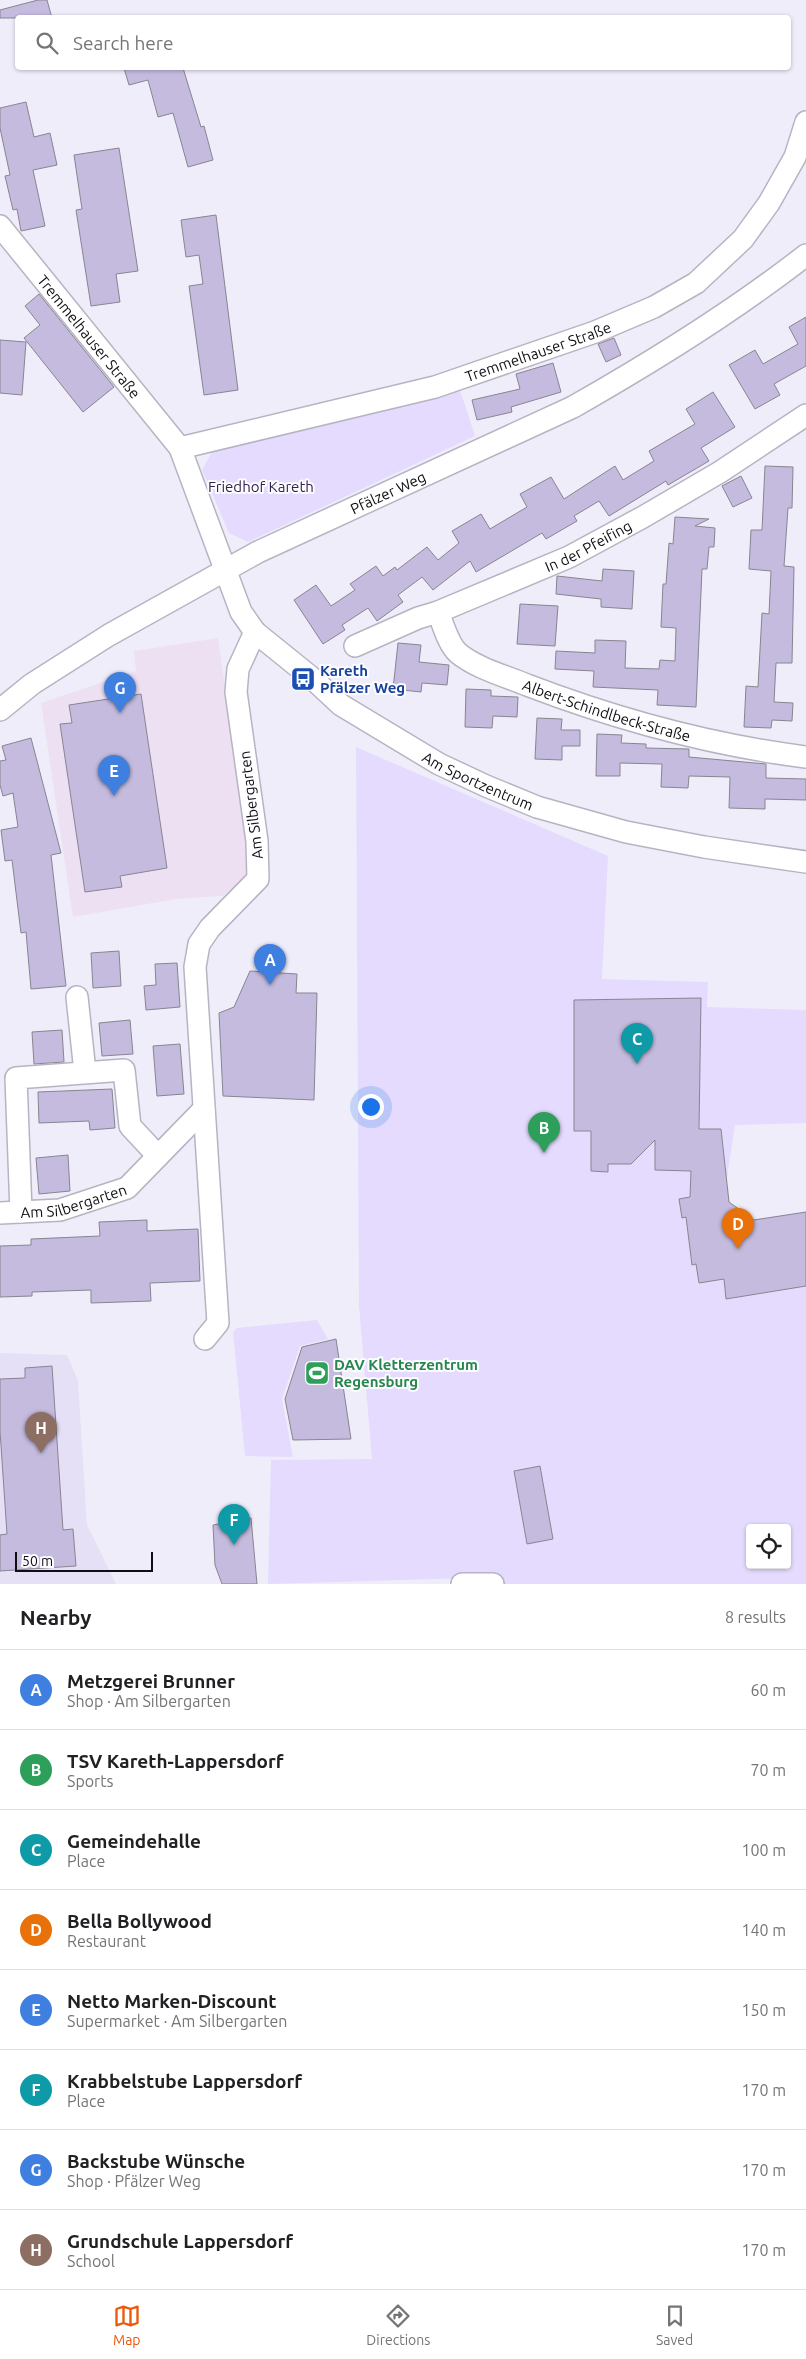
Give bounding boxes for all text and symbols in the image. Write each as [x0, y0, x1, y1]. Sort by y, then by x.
search box [15, 15, 791, 70]
icon: search [33, 29, 61, 57]
text: Search here [73, 32, 173, 54]
street label: Tremmelhauser Straße [35, 271, 144, 401]
street label: Tremmelhauser Straße [463, 318, 613, 385]
street label: Pfälzer Weg [347, 468, 428, 517]
park label: Friedhof Kareth [208, 478, 314, 495]
street label: In der Pfeifing [542, 516, 634, 575]
place label: Kareth Pfälzer Weg [320, 662, 405, 696]
bus stop icon: Kareth Pfälzer Weg [290, 666, 316, 692]
pin: G [104, 672, 136, 713]
street label: Albert-Schindlbeck-Straße [520, 676, 692, 744]
street label: Am Sportzentrum [420, 748, 536, 813]
street label: Am Silbergarten [236, 750, 266, 860]
pin: E [98, 755, 130, 796]
pin: A [254, 944, 286, 985]
pin: C [621, 1023, 653, 1064]
your location [358, 1094, 384, 1120]
pin: B [528, 1112, 560, 1153]
street label: Am Silbergarten [20, 1180, 129, 1220]
pin: D [722, 1208, 754, 1249]
place label: DAV Kletterzentrum Regensburg [334, 1356, 478, 1390]
sports icon: DAV Kletterzentrum Regensburg [304, 1360, 330, 1386]
pin: H [25, 1412, 57, 1453]
pin: F [218, 1504, 250, 1545]
map controls [746, 1524, 791, 1569]
button: locate [746, 1524, 791, 1569]
scale bar [15, 1549, 152, 1572]
text: 50 m [22, 1553, 53, 1569]
text: Nearby [20, 1605, 91, 1629]
text: 8 results [725, 1608, 786, 1626]
text: Metzgerei Brunner [67, 1670, 235, 1692]
text: A [30, 1681, 42, 1699]
text: 60 m [750, 1681, 786, 1699]
text: Shop · Am Silbergarten [67, 1692, 231, 1710]
text: TSV Kareth-Lappersdorf [67, 1750, 284, 1772]
text: B [31, 1761, 41, 1779]
text: 70 m [750, 1761, 786, 1779]
text: Sports [67, 1772, 113, 1790]
text: Gemeindehalle [67, 1830, 201, 1852]
text: C [31, 1841, 41, 1859]
text: 100 m [741, 1841, 786, 1859]
text: Place [67, 1852, 105, 1870]
text: Bella Bollywood [67, 1910, 212, 1932]
text: D [30, 1921, 42, 1939]
text: 140 m [741, 1921, 786, 1939]
text: Restaurant [67, 1932, 146, 1950]
text: Netto Marken-Discount [67, 1990, 276, 2012]
text: E [31, 2001, 41, 2019]
text: 150 m [741, 2001, 786, 2019]
text: Supermarket · Am Silbergarten [67, 2012, 287, 2030]
text: Krabbelstube Lappersdorf [67, 2070, 302, 2092]
text: F [32, 2081, 41, 2099]
text: 170 m [741, 2081, 786, 2099]
text: Place [67, 2092, 105, 2110]
text: Backstube Wünsche [67, 2150, 245, 2172]
text: G [30, 2161, 42, 2179]
text: 170 m [741, 2161, 786, 2179]
text: Shop · Pfälzer Weg [67, 2172, 201, 2190]
text: Grundschule Lappersdorf [67, 2230, 293, 2252]
text: H [30, 2241, 42, 2259]
text: 170 m [741, 2241, 786, 2259]
text: School [67, 2252, 115, 2270]
tab: Map [113, 2302, 141, 2348]
tab: Directions [366, 2302, 430, 2348]
tab: Saved [656, 2302, 693, 2348]

